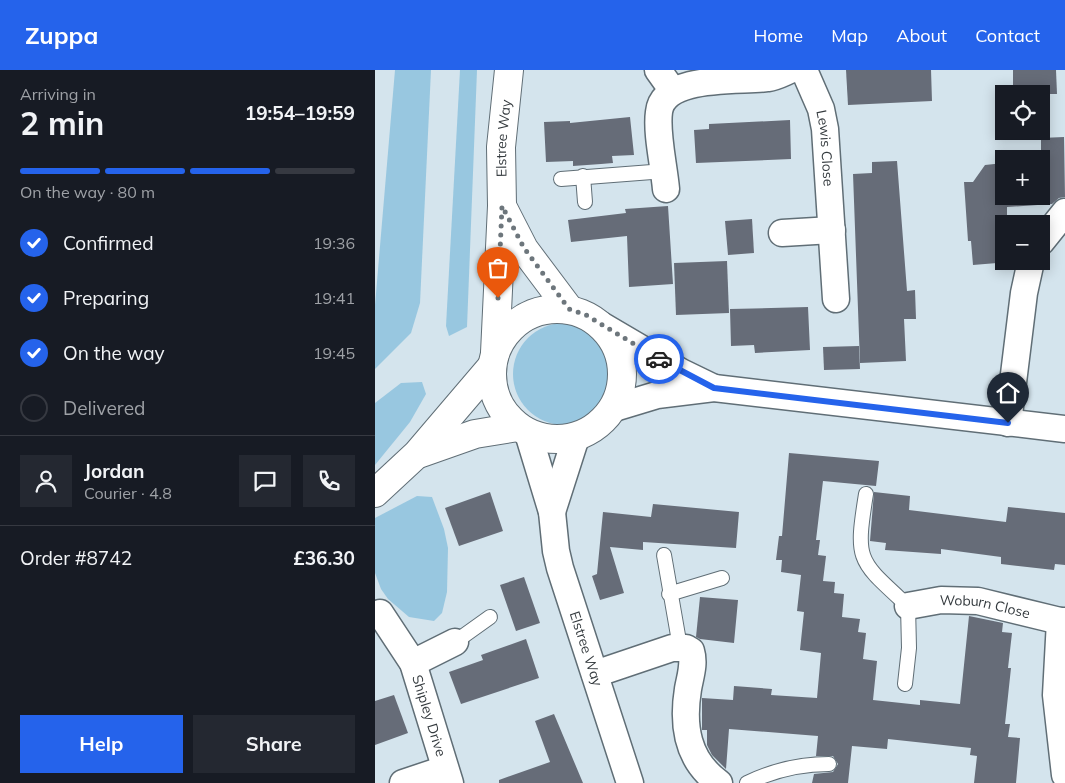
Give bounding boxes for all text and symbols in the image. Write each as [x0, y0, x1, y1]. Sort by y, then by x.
text: Zuppa [25, 20, 98, 50]
text: Home [753, 24, 803, 47]
text: Map [831, 24, 868, 47]
text: About [896, 24, 947, 47]
text: Contact [975, 24, 1040, 47]
text: Arriving in [20, 84, 96, 104]
map controls [995, 85, 1050, 270]
button: locate [995, 85, 1050, 140]
street label: Elstree Way [492, 98, 515, 177]
text: 19:54–19:59 [245, 101, 355, 125]
text: 2 min [20, 103, 104, 143]
street label: Lewis Close [812, 108, 838, 187]
button: + [995, 150, 1050, 205]
text: On the way · 80 m [20, 182, 155, 202]
button: − [995, 215, 1050, 270]
icon: check [20, 229, 48, 257]
text: Confirmed [63, 231, 154, 255]
text: 19:36 [313, 233, 355, 253]
pin [477, 247, 519, 298]
icon: bag [484, 254, 512, 282]
icon: check [20, 284, 48, 312]
text: Preparing [63, 286, 149, 310]
text: 19:41 [313, 288, 355, 308]
courier [634, 334, 684, 384]
icon: check [20, 339, 48, 367]
text: On the way [63, 341, 165, 365]
text: 19:45 [313, 343, 355, 363]
icon: car [645, 345, 673, 373]
pin [987, 372, 1029, 423]
icon: home [994, 379, 1022, 407]
text: Delivered [63, 396, 145, 420]
button: person [20, 455, 72, 507]
button: chat [239, 455, 291, 507]
button: phone [303, 455, 355, 507]
text: Jordan [84, 459, 144, 483]
text: Courier · 4.8 [84, 483, 172, 503]
text: Order #8742 [20, 546, 132, 570]
text: £36.30 [293, 546, 355, 570]
street label: Woburn Close [939, 591, 1032, 622]
street label: Elstree Way [566, 609, 607, 689]
street label: Shipley Drive [408, 673, 450, 759]
button: Help [20, 715, 183, 773]
button: Share [193, 715, 355, 773]

